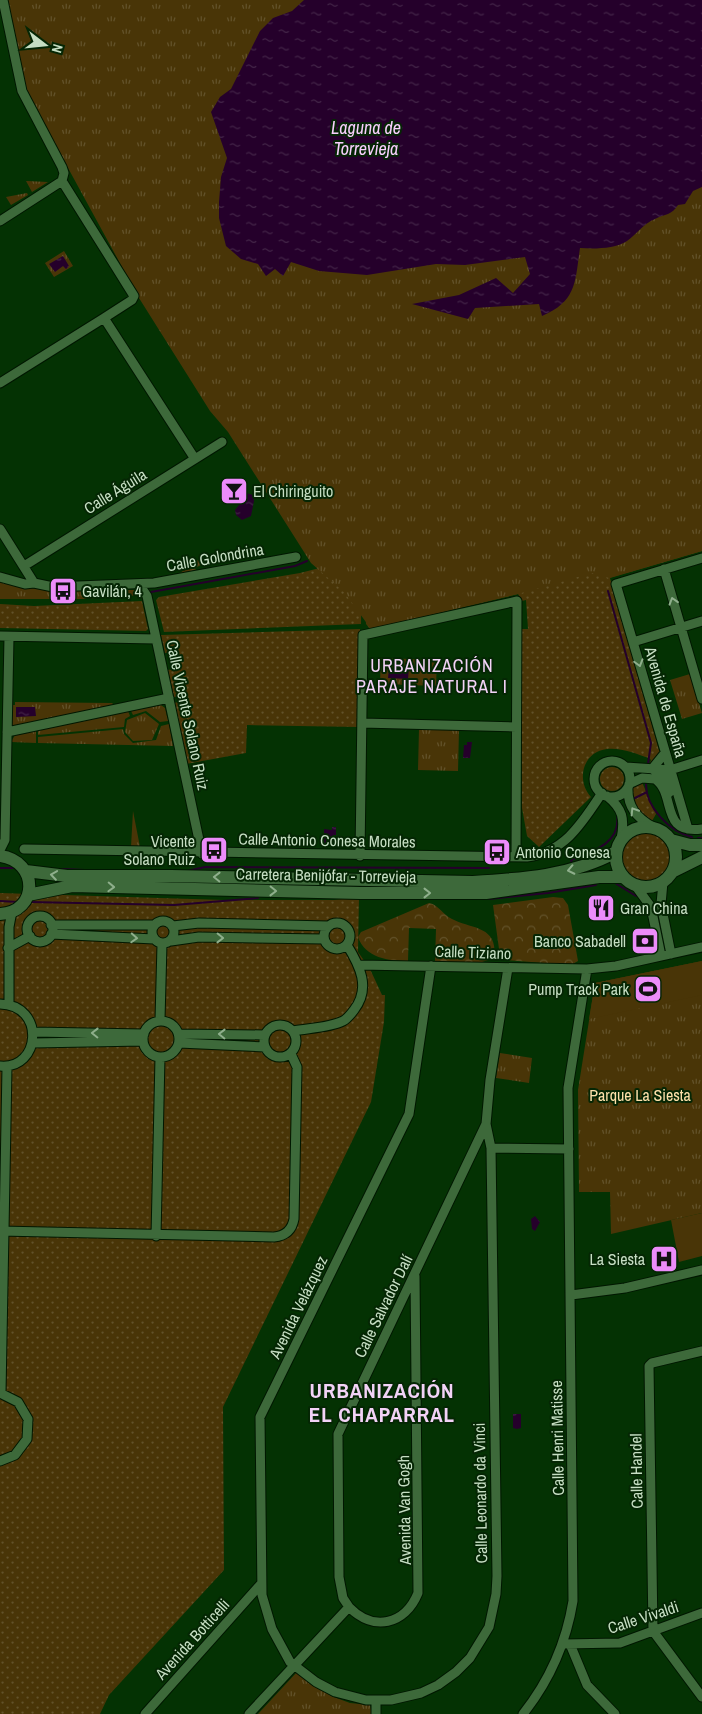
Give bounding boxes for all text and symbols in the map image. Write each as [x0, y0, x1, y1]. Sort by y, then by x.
north arrow [20, 20, 70, 70]
text: N [48, 42, 67, 55]
water label: Laguna de Torrevieja [331, 115, 401, 161]
street label: Calle Águila [79, 463, 151, 519]
bar icon: El Chiringuito [219, 476, 249, 506]
place label: El Chiringuito [253, 480, 333, 502]
street label: Calle Golondrina [165, 537, 266, 576]
bus stop icon: Gavilán, 4 [48, 576, 78, 606]
place label: Gavilán, 4 [82, 580, 142, 602]
one-way arrow [669, 598, 679, 606]
street label: Calle Vicente Solano Ruiz [161, 638, 215, 793]
street label: Avenida de España [639, 643, 693, 761]
district label: URBANIZACIÓN PARAJE NATURAL I [356, 653, 508, 699]
one-way arrow [634, 658, 644, 667]
one-way arrow [631, 807, 641, 816]
street label: Calle Antonio Conesa Morales [238, 827, 416, 853]
place label: Vicente Solano Ruiz [124, 830, 195, 870]
bus stop icon: Vicente Solano Ruiz [199, 835, 229, 865]
bus stop icon: Antonio Conesa [482, 837, 512, 867]
place label: Antonio Conesa [515, 841, 611, 863]
street label: Carretera Benijófar - Torrevieja [236, 862, 417, 888]
one-way arrow [566, 864, 575, 875]
one-way arrow [50, 870, 59, 880]
one-way arrow [212, 872, 220, 882]
one-way arrow [107, 882, 115, 892]
one-way arrow [270, 886, 277, 896]
one-way arrow [424, 888, 432, 898]
restaurant icon: Gran China [586, 893, 616, 923]
place label: Gran China [620, 897, 689, 919]
bank icon: Banco Sabadell [630, 926, 660, 956]
place label: Banco Sabadell [534, 930, 626, 952]
one-way arrow [131, 933, 139, 944]
one-way arrow [216, 933, 224, 943]
street label: Calle Tiziano [434, 940, 512, 964]
sports icon: Pump Track Park [633, 974, 663, 1004]
place label: Pump Track Park [528, 978, 629, 1000]
one-way arrow [91, 1028, 98, 1038]
one-way arrow [218, 1029, 226, 1039]
park label: Parque La Siesta [589, 1084, 691, 1106]
hospital icon: La Siesta [649, 1244, 679, 1274]
place label: La Siesta [590, 1248, 646, 1270]
street label: Calle Salvador Dalí [348, 1250, 418, 1361]
street label: Avenida Velázquez [263, 1251, 333, 1363]
district label: URBANIZACIÓN EL CHAPARRAL [309, 1376, 455, 1429]
street label: Calle Henri Matisse [545, 1380, 569, 1496]
street label: Calle Leonardo da Vinci [468, 1423, 492, 1563]
street label: Calle Handel [624, 1433, 648, 1509]
street label: Avenida Van Gogh [392, 1455, 416, 1566]
street label: Avenida Botticelli [149, 1594, 234, 1685]
street label: Calle Vivaldi [605, 1595, 681, 1639]

